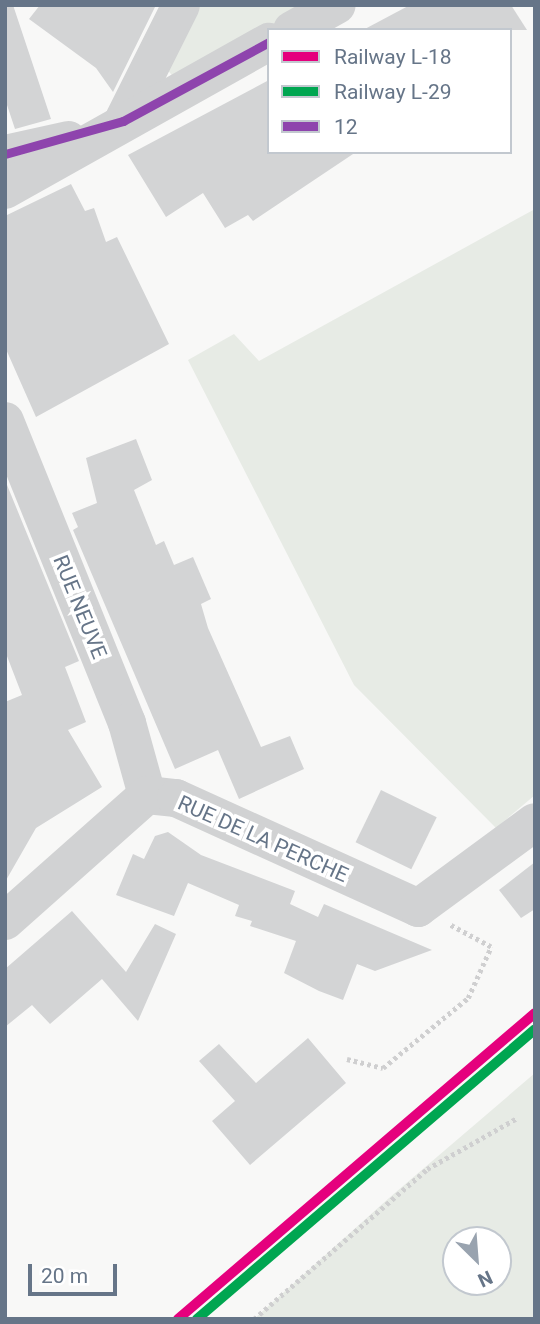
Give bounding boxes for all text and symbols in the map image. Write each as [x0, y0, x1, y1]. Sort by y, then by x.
legend [267, 28, 512, 154]
text: Railway L-18 [334, 45, 452, 69]
text: Railway L-29 [334, 80, 452, 104]
text: 12 [334, 115, 358, 139]
street label: RUE NEUVE [48, 551, 112, 663]
street label: RUE DE LA PERCHE [174, 790, 352, 888]
north arrow [442, 1226, 512, 1296]
scale bar [32, 1250, 121, 1294]
text: 20 m [41, 1264, 88, 1288]
text: N [474, 1265, 496, 1292]

